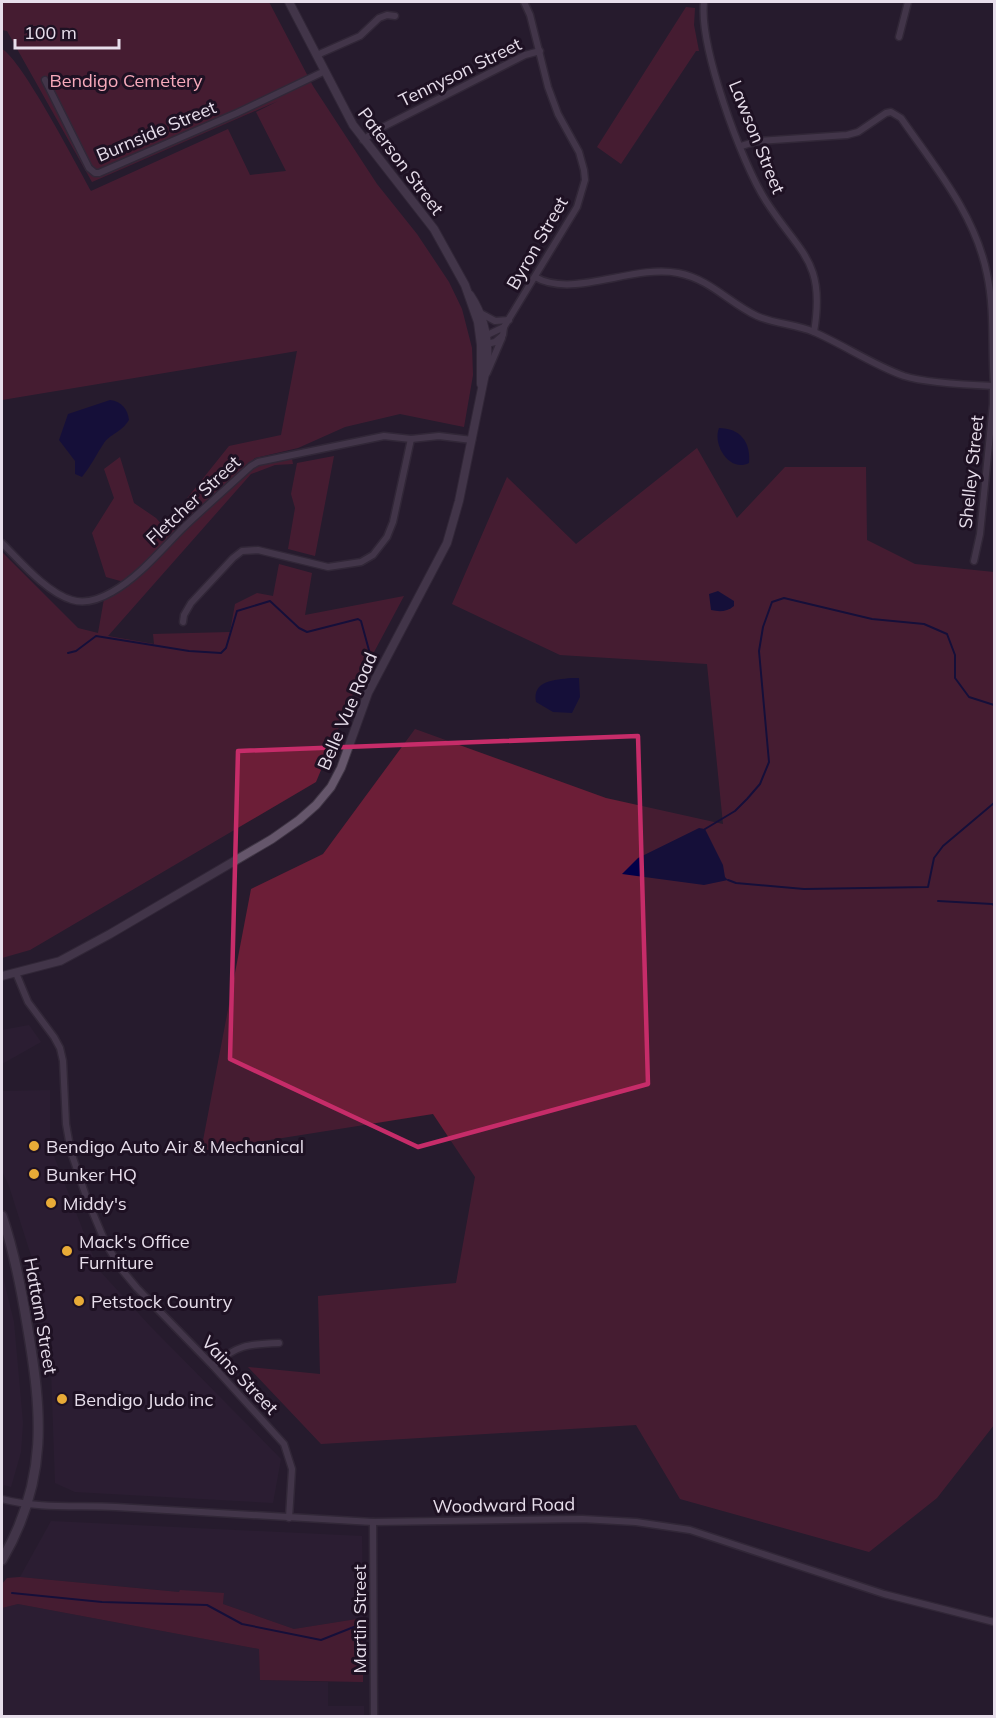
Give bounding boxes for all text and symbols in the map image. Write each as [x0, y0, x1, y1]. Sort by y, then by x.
scale bar [15, 12, 118, 50]
text: 100 m [24, 21, 77, 44]
street label: Tennyson Street [395, 32, 525, 112]
park label: Bendigo Cemetery [49, 69, 203, 92]
street label: Lawson Street [724, 77, 790, 197]
street label: Burnside Street [93, 95, 219, 167]
street label: Paterson Street [353, 103, 449, 219]
street label: Byron Street [501, 192, 573, 294]
street label: Shelley Street [954, 414, 988, 530]
street label: Fletcher Street [141, 450, 245, 550]
street label: Belle Vue Road [312, 649, 382, 773]
place label: Bendigo Auto Air & Mechanical [46, 1135, 304, 1158]
marker: Bendigo Auto Air & Mechanical [27, 1139, 41, 1153]
place label: Bunker HQ [46, 1163, 137, 1186]
marker: Bunker HQ [27, 1167, 41, 1181]
place label: Middy's [63, 1192, 127, 1215]
marker: Middy's [44, 1196, 58, 1210]
place label: Mack's Office Furniture [79, 1230, 190, 1274]
marker: Mack's Office Furniture [60, 1244, 74, 1258]
street label: Hattam Street [19, 1256, 63, 1376]
place label: Petstock Country [91, 1290, 233, 1313]
marker: Petstock Country [72, 1294, 86, 1308]
street label: Vains Street [197, 1331, 283, 1419]
place label: Bendigo Judo inc [74, 1388, 213, 1411]
marker: Bendigo Judo inc [55, 1392, 69, 1406]
street label: Woodward Road [432, 1492, 576, 1518]
street label: Martin Street [348, 1565, 371, 1673]

